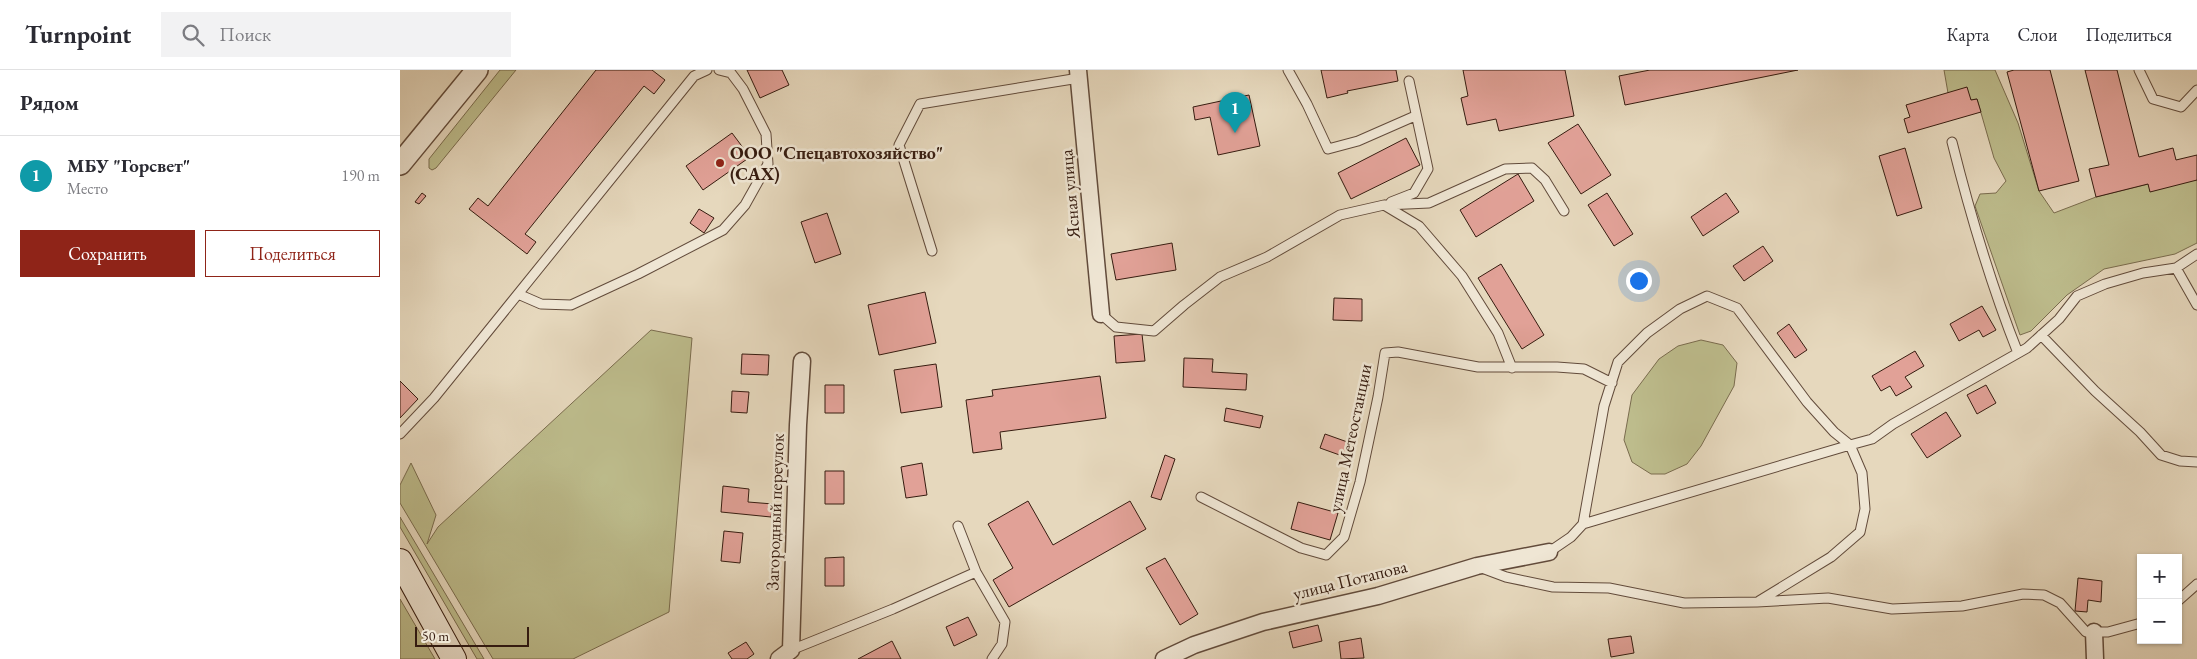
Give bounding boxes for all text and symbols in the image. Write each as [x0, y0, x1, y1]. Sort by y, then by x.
search box [161, 12, 511, 57]
text: Turnpoint [25, 19, 131, 50]
icon: search [179, 21, 207, 49]
text: Поиск [219, 22, 271, 47]
text: Карта [1947, 23, 1990, 46]
text: Слои [2018, 23, 2057, 46]
text: Поделиться [2085, 23, 2172, 46]
text: Рядом [20, 89, 79, 116]
pin: 1 [1219, 92, 1251, 133]
place label: ООО "Спецавтохозяйство" (САХ) [730, 141, 943, 185]
street label: Ясная улица [1054, 148, 1085, 241]
text: МБУ "Горсвет" [67, 153, 190, 178]
marker: ООО "Спецавтохозяйство" (САХ) [714, 157, 726, 169]
text: 1 [32, 165, 40, 186]
text: 190 m [341, 165, 380, 186]
text: Место [67, 178, 108, 199]
button: Сохранить [20, 230, 195, 277]
button: Поделиться [205, 230, 380, 277]
your location [1626, 268, 1652, 294]
street label: улица Метеостанции [1323, 361, 1377, 514]
street label: Загородный переулок [760, 433, 789, 591]
street label: улица Потапова [1290, 554, 1410, 605]
map controls [2137, 554, 2182, 644]
button: + [2137, 554, 2182, 599]
button: − [2137, 599, 2182, 644]
scale bar [415, 624, 529, 647]
text: 50 m [422, 627, 449, 645]

